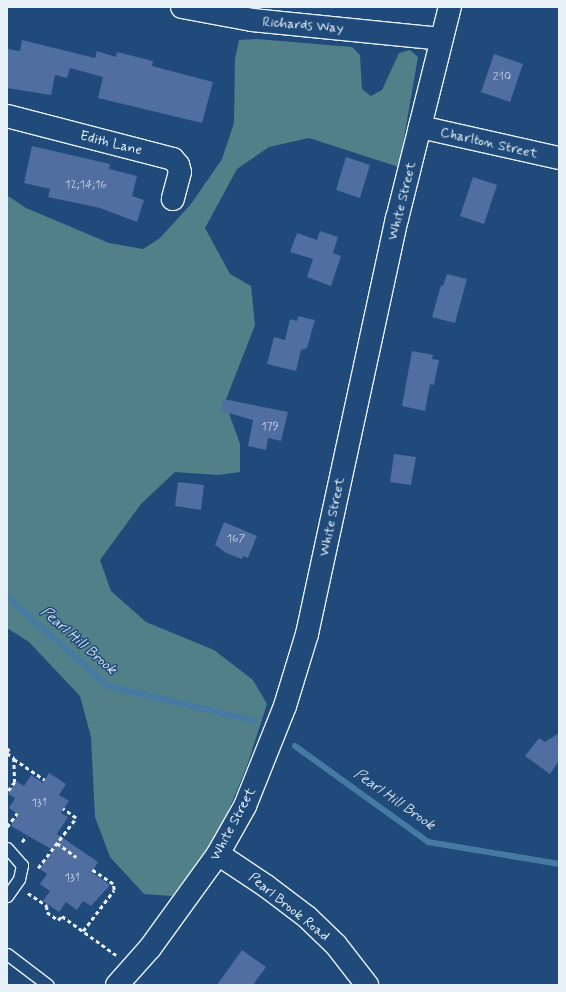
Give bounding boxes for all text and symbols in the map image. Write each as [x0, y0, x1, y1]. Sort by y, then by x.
street label: Richards Way [262, 13, 344, 37]
house number: 210 [493, 71, 511, 85]
street label: Charlton Street [439, 124, 539, 162]
street label: Edith Lane [78, 127, 144, 159]
street label: White Street [384, 160, 420, 242]
house number: 12;14;16 [65, 179, 107, 193]
house number: 179 [261, 421, 279, 435]
street label: White Street [315, 476, 349, 558]
house number: 167 [227, 533, 245, 547]
water label: Pearl Hill Brook [36, 603, 120, 679]
water label: Pearl Hill Brook [350, 765, 438, 835]
street label: White Street [207, 785, 259, 863]
house number: 131 [31, 797, 47, 811]
street label: Pearl Brook Road [246, 870, 332, 944]
house number: 131 [64, 872, 80, 886]

